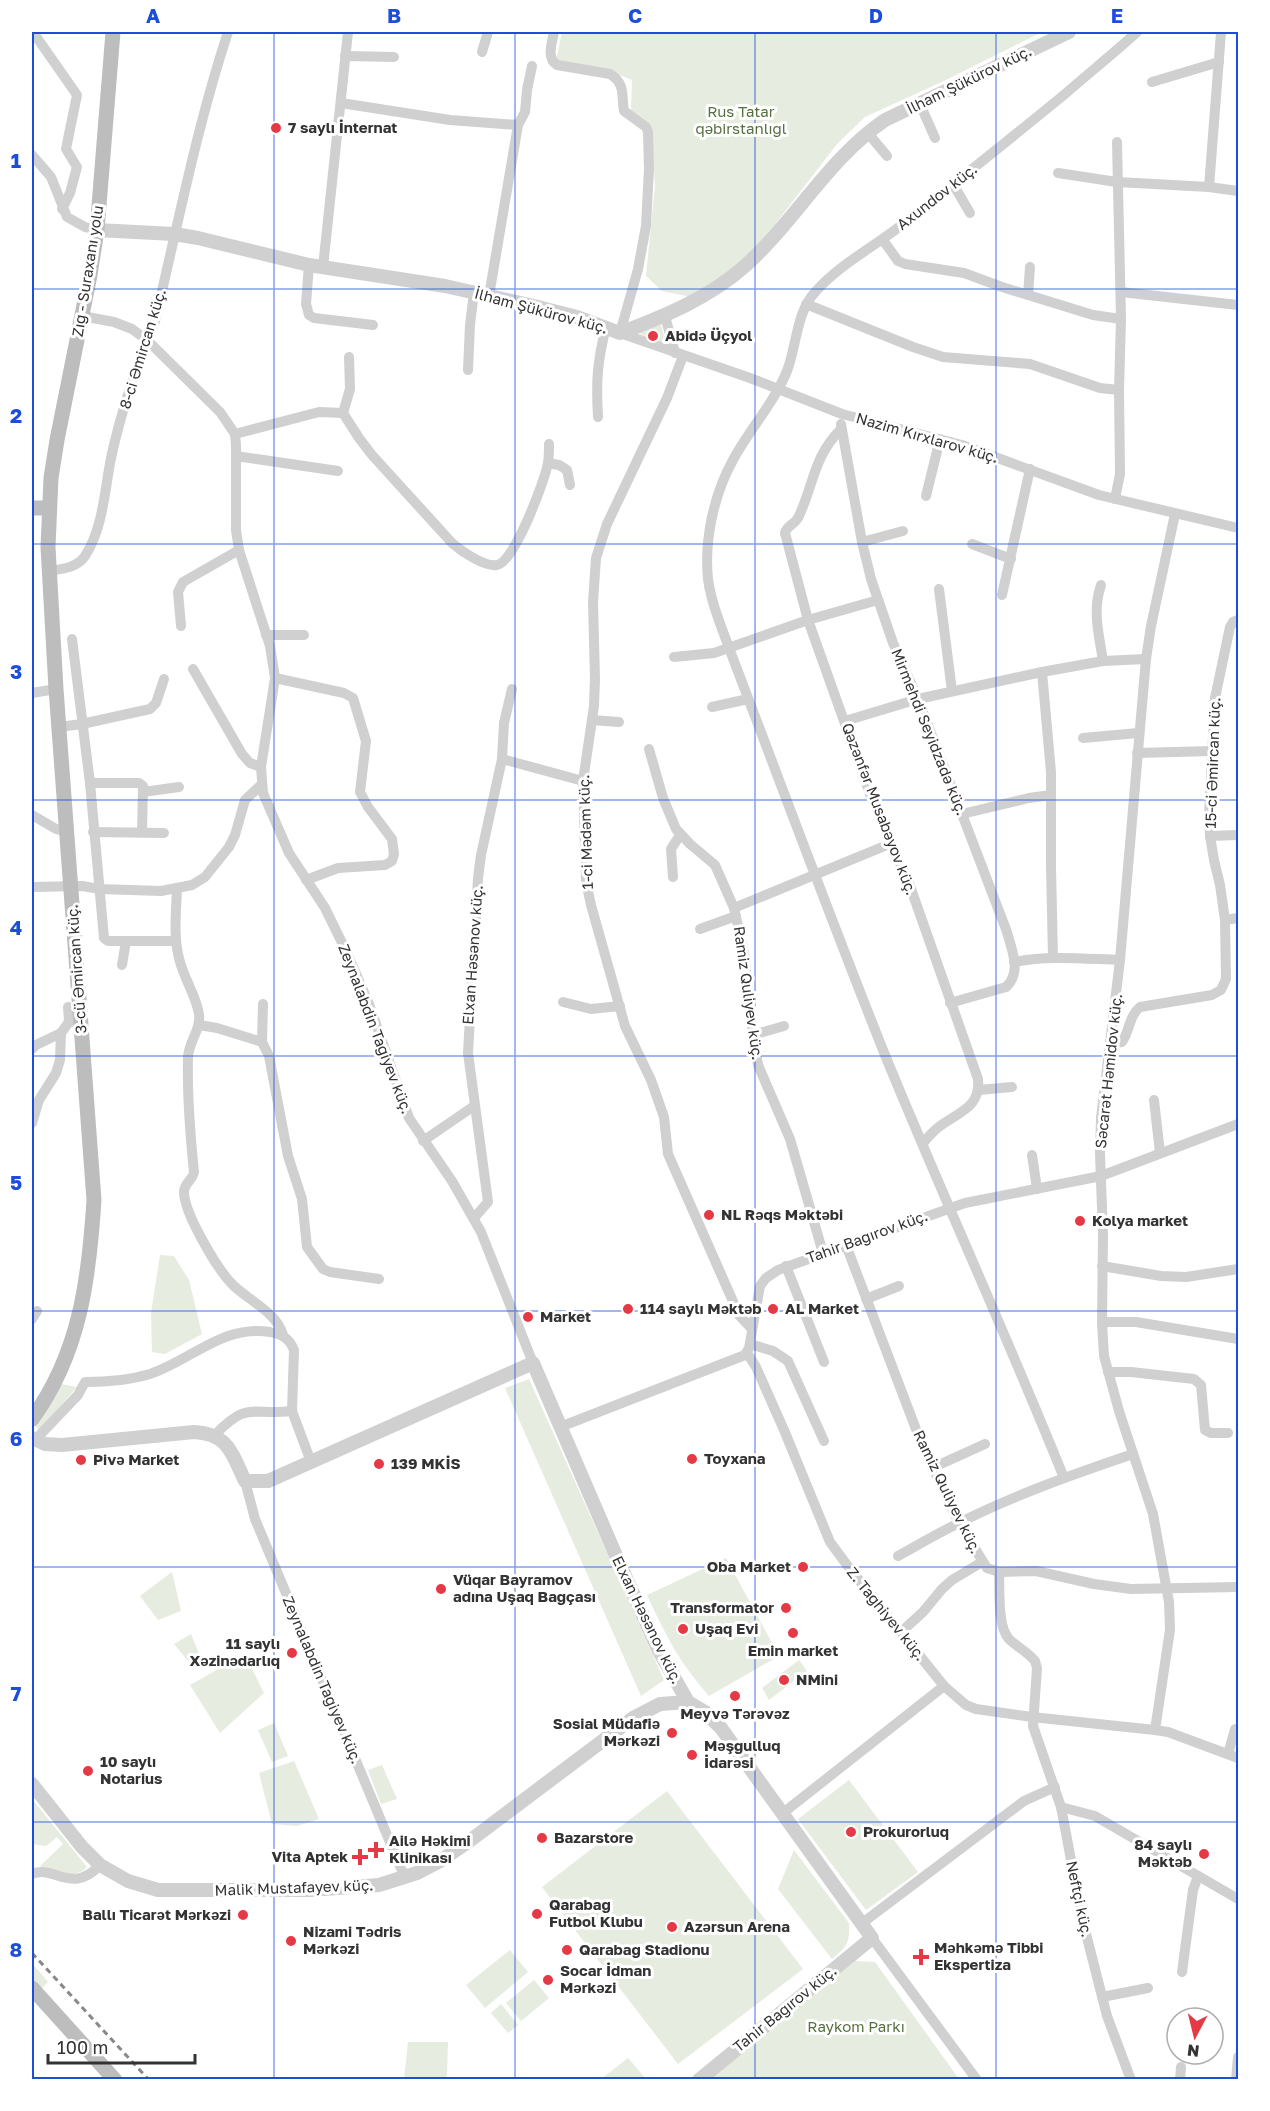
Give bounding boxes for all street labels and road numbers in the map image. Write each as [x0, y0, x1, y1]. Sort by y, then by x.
street label: İlham Şükürov küç. [903, 41, 1034, 117]
street label: Axundov küç. [893, 159, 980, 233]
street label: Zığ - Suraxanı yolu [68, 204, 106, 338]
street label: İlham Şükürov küç. [473, 284, 610, 336]
street label: 8-ci Əmircan küç. [115, 286, 169, 411]
street label: Nazim Kırxlarov küç. [854, 408, 1000, 466]
street label: Mirmehdi Seyidzadə küç. [888, 646, 972, 818]
street label: 15-ci Əmircan küç. [1201, 697, 1223, 829]
street label: Qəzənfər Musabəyov küç. [839, 720, 921, 897]
street label: 1-ci Mədəm küç. [574, 774, 596, 890]
street label: Elxan Həsənov küç. [458, 885, 486, 1025]
street label: 3-cü Əmircan küç. [63, 904, 89, 1034]
street label: Ramiz Quliyev küç. [731, 925, 767, 1061]
street label: Zeynalabdin Tagiyev küç. [335, 941, 417, 1116]
street label: Səcarət Həmidov küç. [1091, 993, 1125, 1149]
street label: Tahir Bağırov küç. [804, 1206, 930, 1266]
street label: Ramiz Quliyev küç. [910, 1427, 986, 1556]
street label: Elxan Həsənov küç. [609, 1553, 687, 1686]
street label: Z. Taghiyev küç. [844, 1563, 930, 1664]
street label: Zeynalabdin Tagiyev küç. [279, 1593, 366, 1766]
street label: Neftçi küç. [1063, 1859, 1097, 1939]
street label: Malik Mustafayev küç. [214, 1875, 374, 1899]
street label: Tahir Bağırov küç. [729, 1961, 840, 2055]

